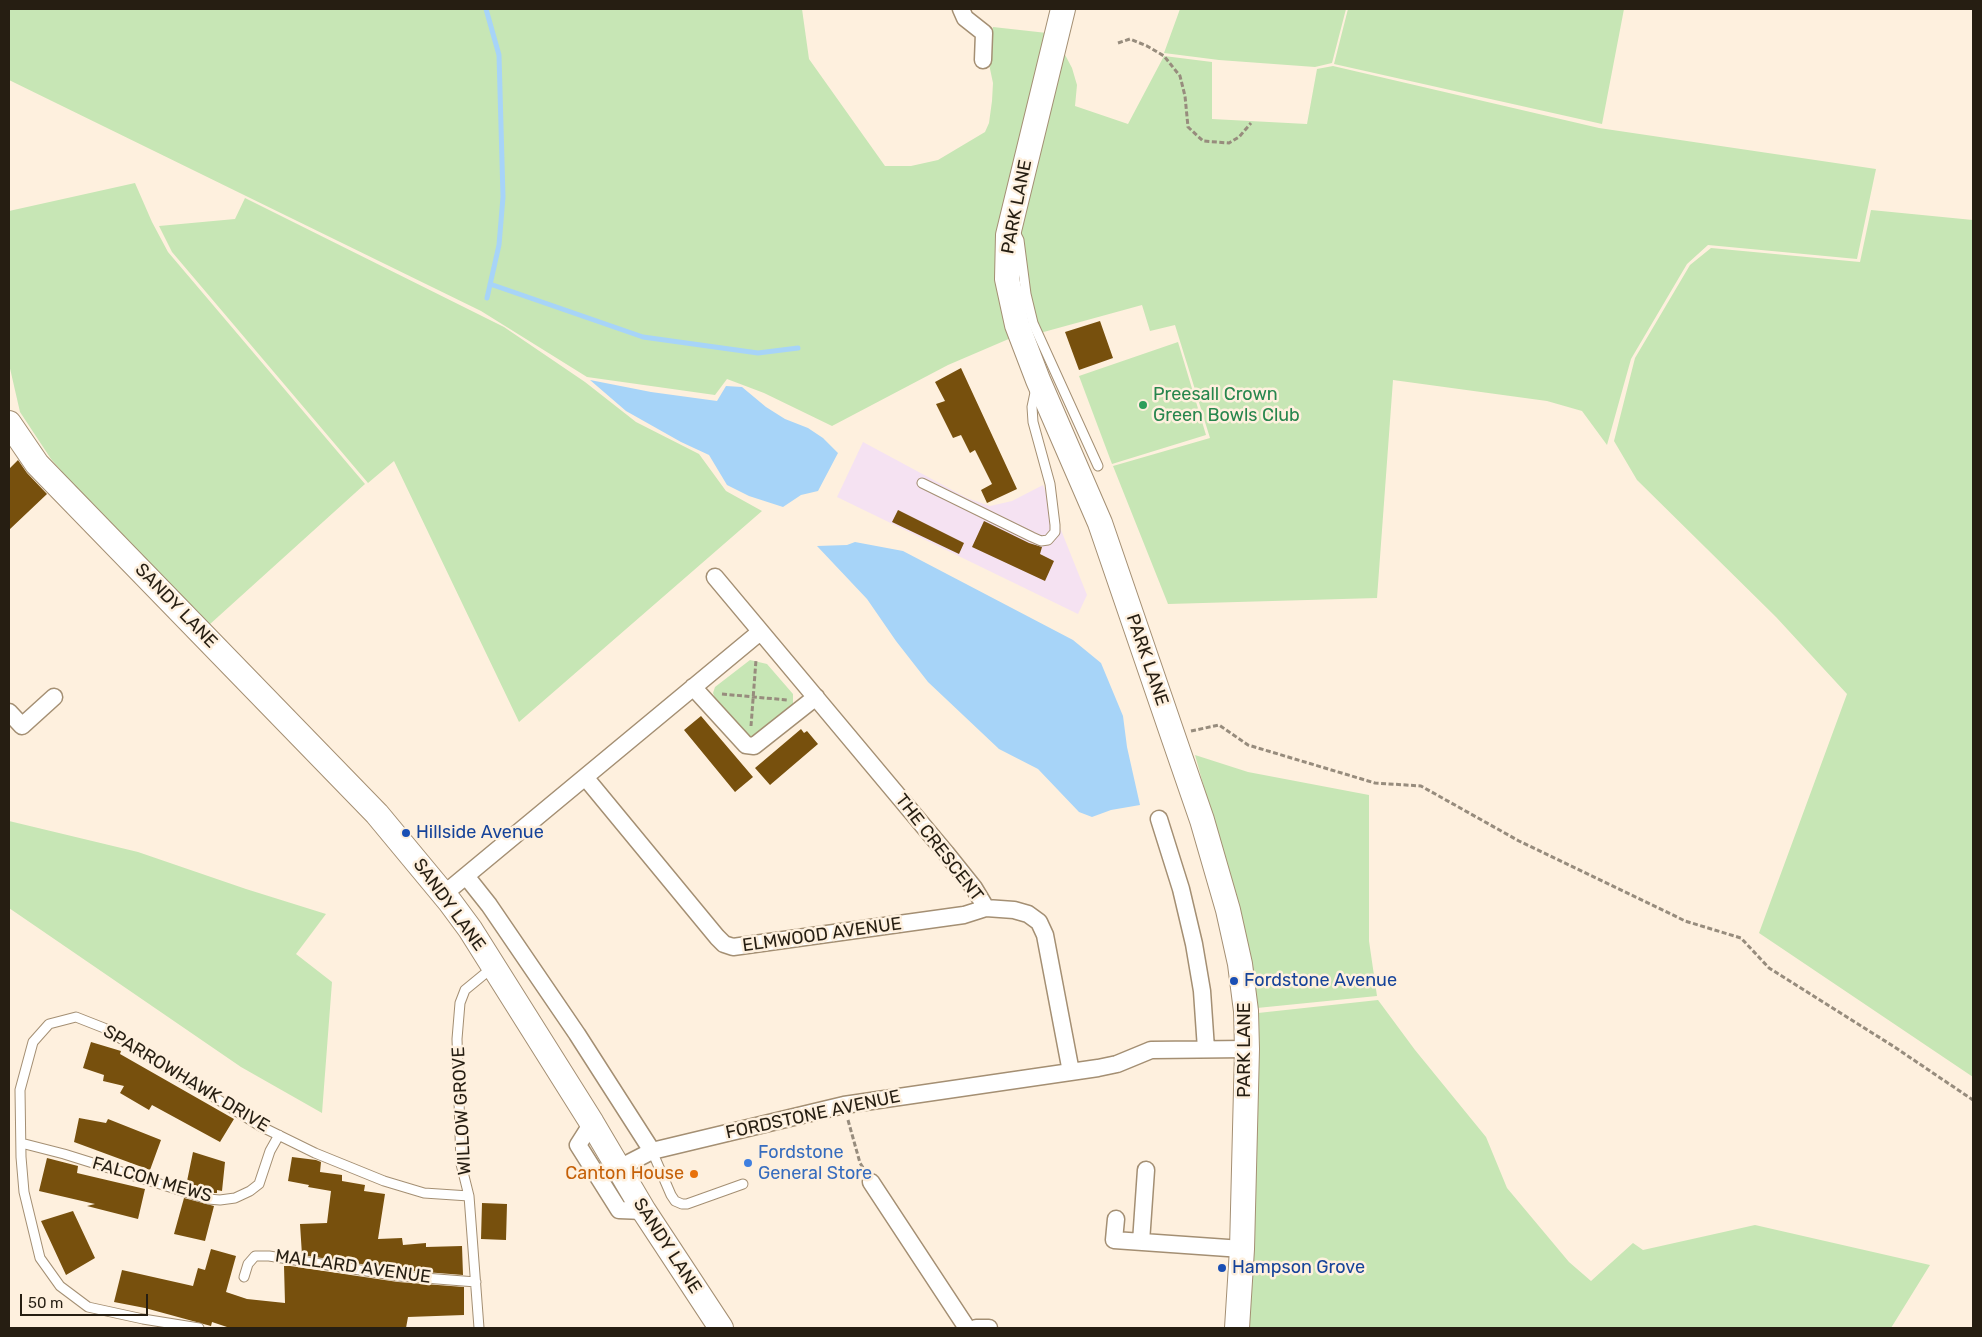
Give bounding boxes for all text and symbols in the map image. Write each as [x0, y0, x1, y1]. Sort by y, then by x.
street label: PARK LANE [997, 158, 1037, 256]
place label: Preesall Crown Green Bowls Club [1153, 384, 1300, 426]
marker: Preesall Crown Green Bowls Club [1137, 399, 1149, 411]
street label: SANDY LANE [130, 559, 222, 653]
street label: PARK LANE [1121, 611, 1173, 709]
street label: THE CRESCENT [890, 790, 988, 906]
place label: Hillside Avenue [416, 822, 544, 844]
marker: Hillside Avenue [400, 827, 412, 839]
street label: SANDY LANE [408, 855, 490, 955]
street label: ELMWOOD AVENUE [741, 913, 903, 957]
place label: Fordstone Avenue [1244, 970, 1397, 992]
marker: Fordstone Avenue [1228, 975, 1240, 987]
street label: PARK LANE [1234, 1002, 1256, 1098]
street label: SPARROWHAWK DRIVE [99, 1021, 273, 1137]
street label: WILLOW GROVE [448, 1046, 476, 1176]
street label: FORDSTONE AVENUE [724, 1086, 902, 1144]
place label: Fordstone General Store [758, 1142, 872, 1184]
street label: FALCON MEWS [90, 1153, 214, 1207]
marker: Fordstone General Store [742, 1157, 754, 1169]
place label: Canton House [565, 1163, 684, 1185]
marker: Canton House [688, 1168, 700, 1180]
street label: SANDY LANE [628, 1194, 706, 1298]
street label: MALLARD AVENUE [274, 1245, 432, 1289]
place label: Hampson Grove [1232, 1257, 1365, 1279]
marker: Hampson Grove [1216, 1262, 1228, 1274]
scale bar [22, 1284, 150, 1316]
text: 50 m [28, 1294, 63, 1312]

